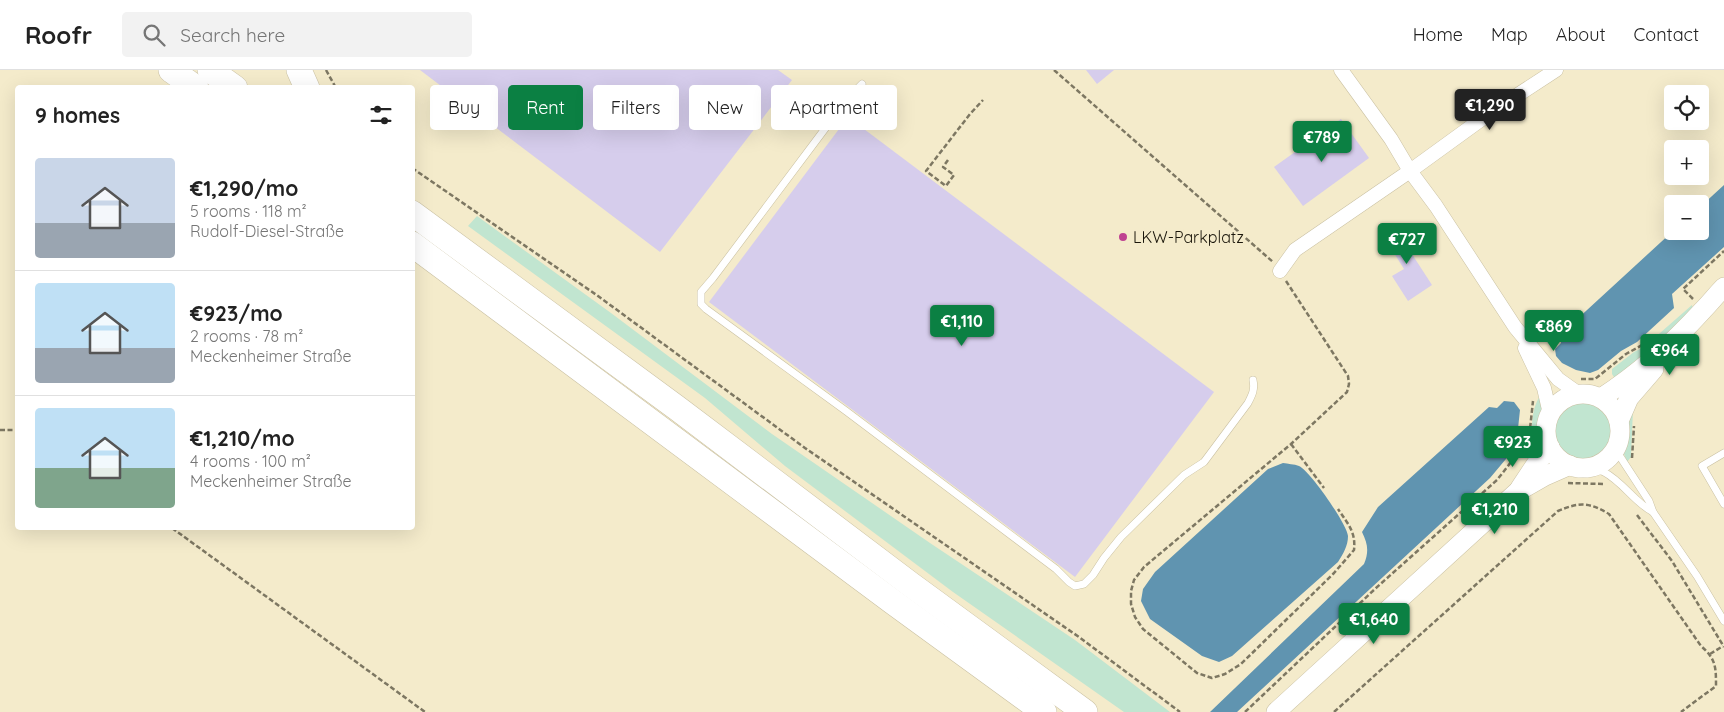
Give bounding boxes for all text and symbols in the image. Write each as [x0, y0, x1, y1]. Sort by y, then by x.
search box [122, 12, 472, 57]
text: Roofr [25, 20, 92, 50]
icon: search [140, 21, 168, 49]
text: Search here [180, 23, 285, 47]
text: Home [1413, 23, 1463, 46]
text: Map [1491, 23, 1528, 46]
text: About [1556, 23, 1606, 46]
text: Contact [1634, 23, 1699, 46]
chip: Buy [430, 85, 498, 130]
chip: Rent [508, 85, 583, 130]
chip: Filters [593, 85, 679, 130]
chip: New [689, 85, 761, 130]
chip: Apartment [771, 85, 897, 130]
map controls [1664, 85, 1709, 240]
button: locate [1664, 85, 1709, 130]
pin: €1,290 [1449, 88, 1531, 131]
text: €1,290 [1466, 95, 1514, 115]
icon: filters [367, 101, 395, 129]
text: 9 homes [35, 102, 120, 128]
pin: €789 [1292, 121, 1352, 163]
text: €789 [1304, 127, 1340, 147]
button: + [1664, 140, 1709, 185]
text: €1,290/mo [190, 175, 298, 201]
icon: home [75, 178, 135, 238]
button: − [1664, 195, 1709, 240]
text: 5 rooms · 118 m² [190, 201, 307, 221]
text: Rudolf-Diesel-Straße [190, 221, 344, 241]
pin: €727 [1377, 222, 1437, 265]
place label: LKW-Parkplatz [1133, 227, 1244, 247]
text: €727 [1389, 229, 1425, 249]
marker: LKW-Parkplatz [1117, 231, 1129, 243]
text: €923/mo [190, 300, 283, 326]
icon: home [75, 303, 135, 363]
pin: €1,110 [921, 304, 1003, 347]
pin: €869 [1524, 310, 1584, 352]
text: €1,110 [941, 311, 983, 331]
text: €869 [1536, 316, 1572, 336]
text: 2 rooms · 78 m² [190, 326, 303, 346]
pin: €964 [1640, 334, 1700, 376]
text: €964 [1651, 340, 1689, 360]
text: Meckenheimer Straße [190, 346, 352, 366]
text: €1,210/mo [190, 425, 295, 451]
pin: €923 [1483, 426, 1543, 468]
icon: home [75, 428, 135, 488]
text: €923 [1495, 432, 1531, 452]
text: 4 rooms · 100 m² [190, 451, 311, 471]
text: Meckenheimer Straße [190, 471, 352, 491]
pin: €1,210 [1454, 492, 1536, 535]
text: €1,210 [1472, 499, 1518, 519]
pin: €1,640 [1333, 602, 1415, 645]
text: €1,640 [1350, 609, 1398, 629]

